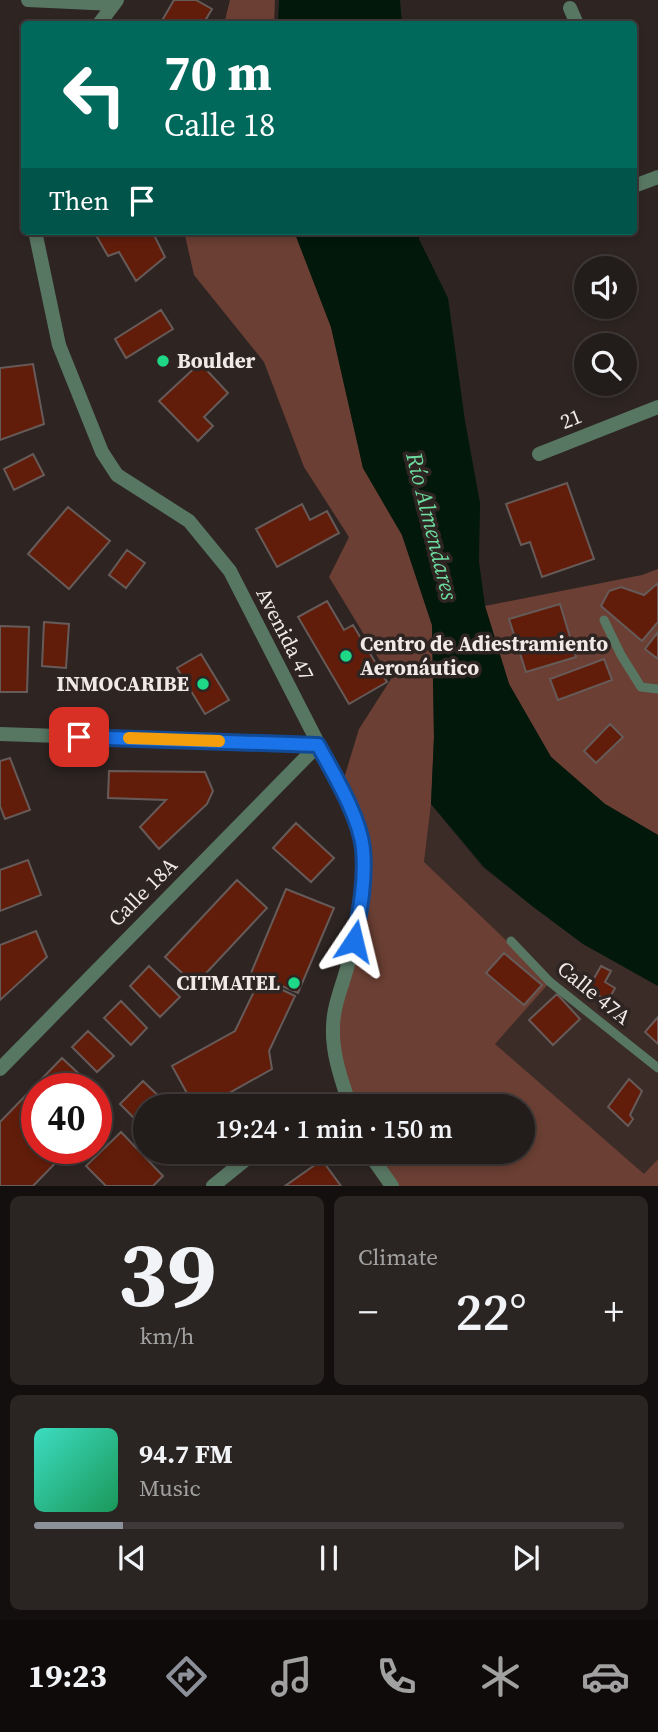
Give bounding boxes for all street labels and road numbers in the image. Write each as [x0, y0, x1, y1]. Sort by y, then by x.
street label: 21 [556, 401, 586, 436]
street label: Avenida 47 [250, 582, 321, 685]
street label: Calle 18A [102, 851, 184, 933]
street label: Calle 47A [551, 954, 637, 1031]

